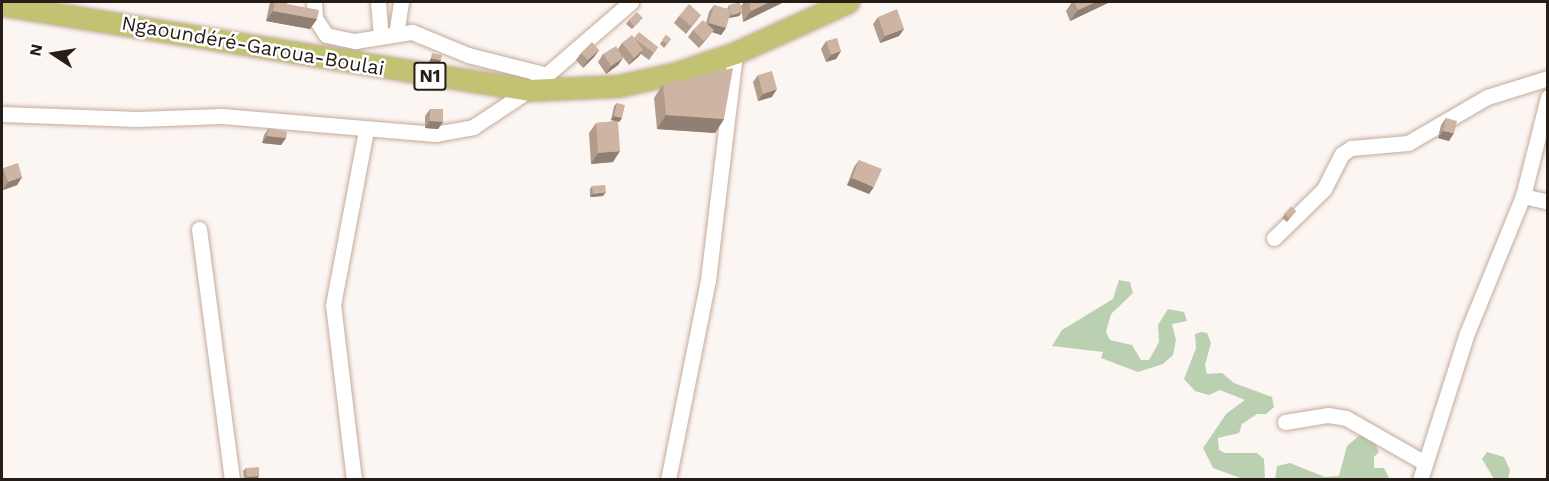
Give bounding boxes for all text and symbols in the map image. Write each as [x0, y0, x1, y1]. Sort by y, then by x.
street label: Ngaoundéré-Garoua-Boulai [120, 11, 386, 81]
north arrow [24, 24, 84, 84]
text: N [25, 42, 46, 58]
road number: N1 [412, 61, 448, 91]

